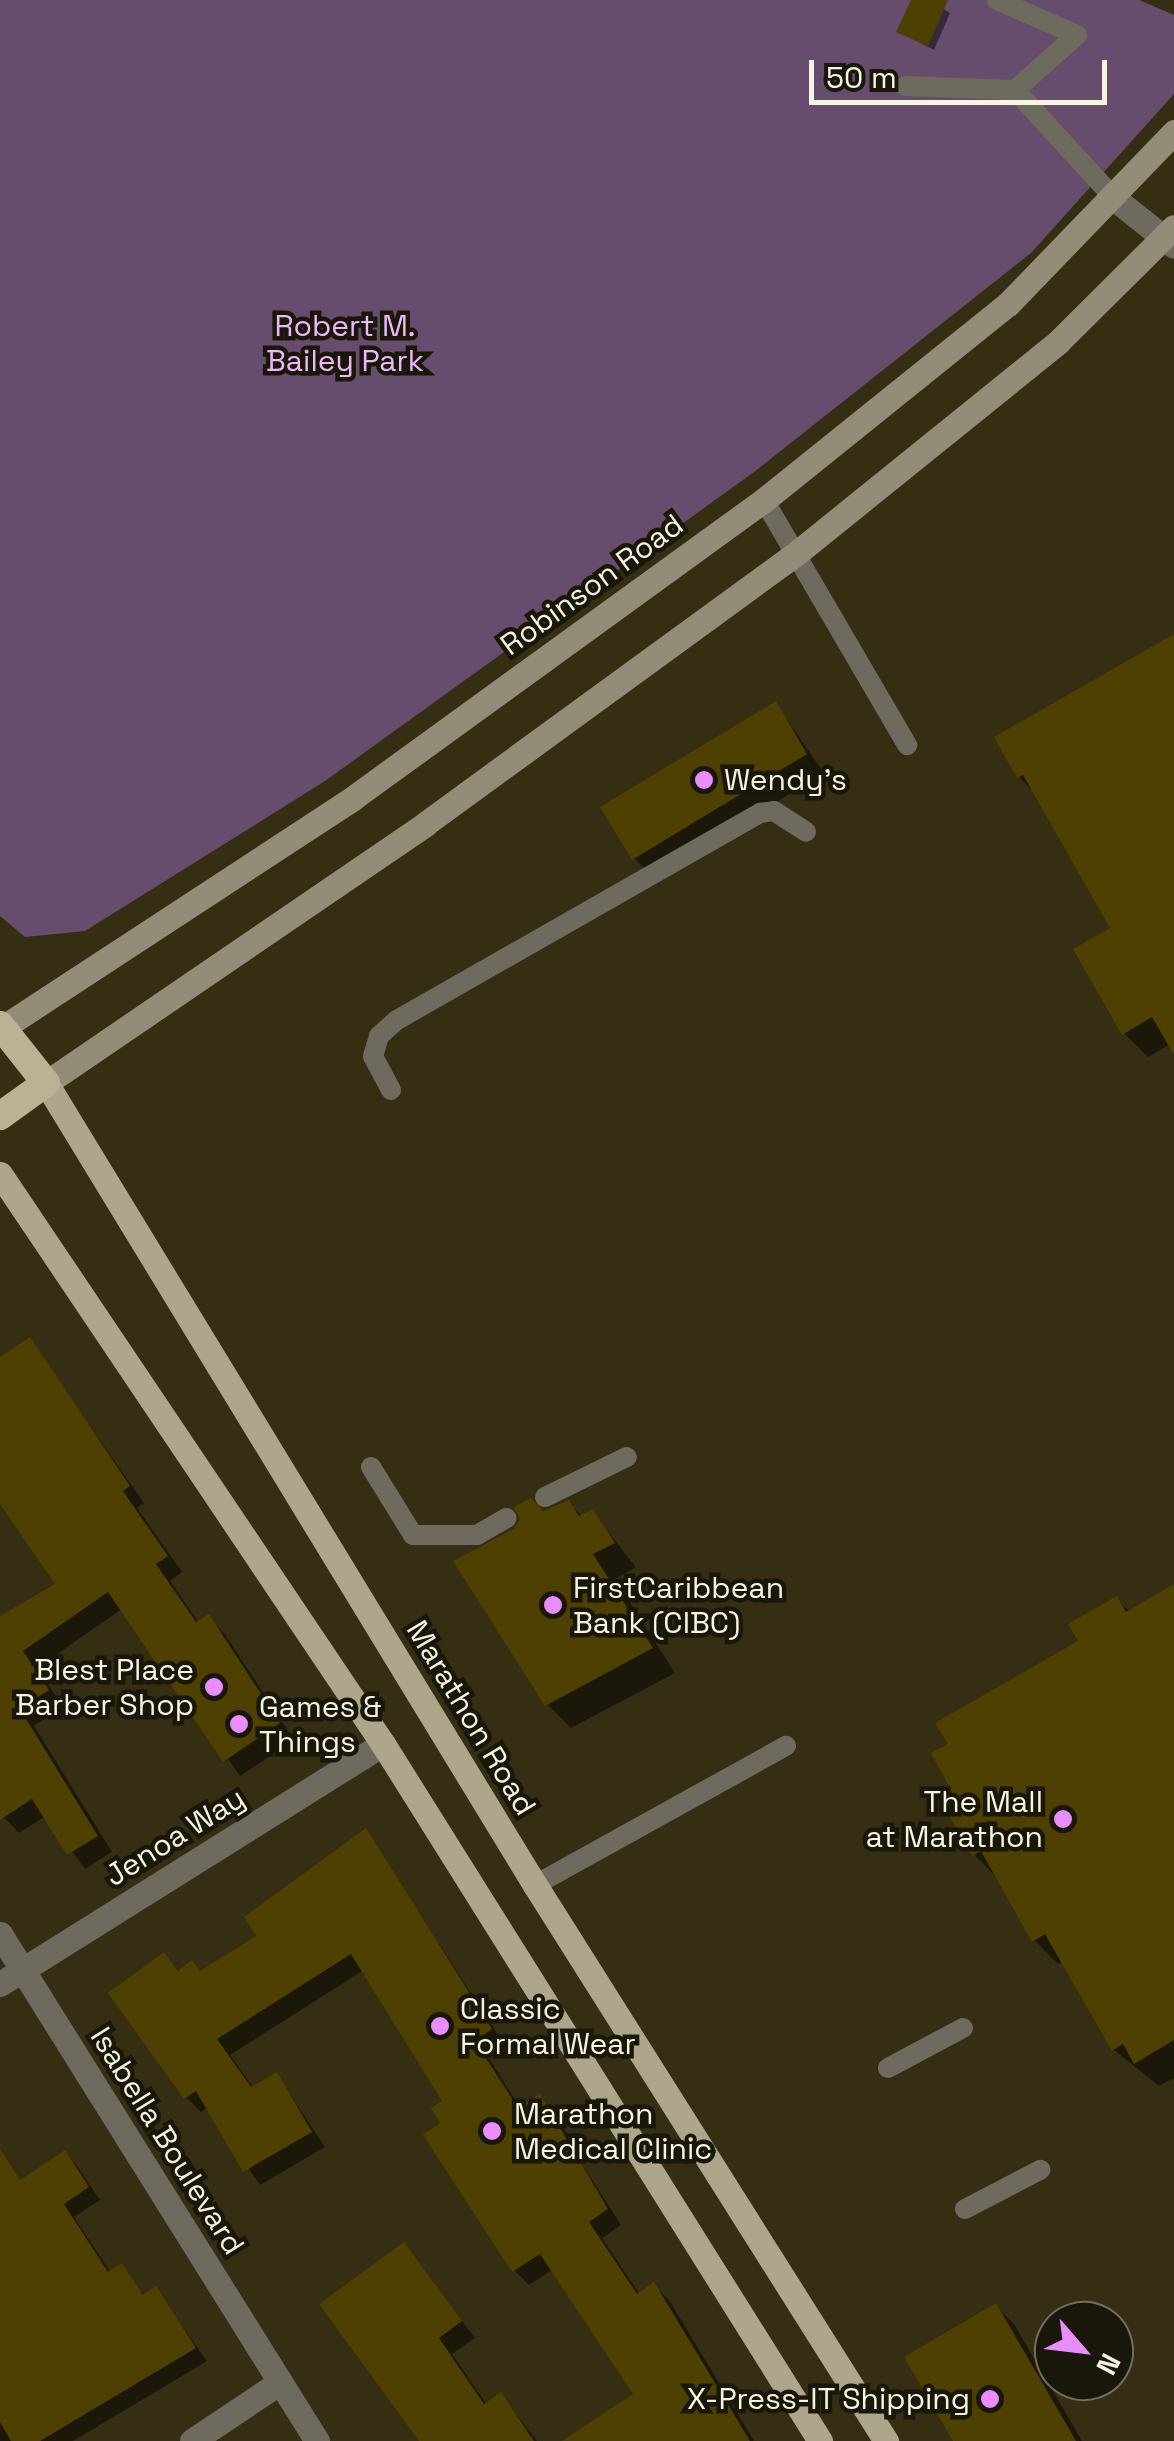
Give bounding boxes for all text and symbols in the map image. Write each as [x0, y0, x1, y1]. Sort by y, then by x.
scale bar [814, 40, 1112, 102]
text: 50 m [826, 58, 897, 97]
park label: Robert M. Bailey Park [266, 308, 424, 378]
street label: Robinson Road [494, 507, 690, 663]
place label: Wendy's [724, 762, 847, 798]
marker: Wendy's [693, 769, 715, 791]
place label: FirstCaribbean Bank (CIBC) [573, 1570, 784, 1640]
marker: FirstCaribbean Bank (CIBC) [542, 1594, 564, 1616]
street label: Marathon Road [399, 1614, 543, 1822]
place label: Blest Place Barber Shop [15, 1652, 194, 1722]
marker: Blest Place Barber Shop [203, 1676, 225, 1698]
place label: Games & Things [259, 1689, 381, 1760]
marker: Games & Things [228, 1713, 250, 1735]
street label: Jenoa Way [99, 1780, 251, 1894]
place label: The Mall at Marathon [866, 1784, 1043, 1854]
marker: The Mall at Marathon [1052, 1808, 1074, 1830]
place label: Classic Formal Wear [460, 1991, 636, 2062]
marker: Classic Formal Wear [429, 2015, 451, 2037]
street label: Isabella Boulevard [83, 2021, 251, 2261]
place label: Marathon Medical Clinic [514, 2096, 712, 2166]
marker: Marathon Medical Clinic [479, 2118, 505, 2144]
north arrow [1034, 2301, 1134, 2401]
text: N [1088, 2347, 1129, 2381]
place label: X-Press-IT Shipping [686, 2381, 970, 2417]
marker: X-Press-IT Shipping [979, 2388, 1001, 2410]

